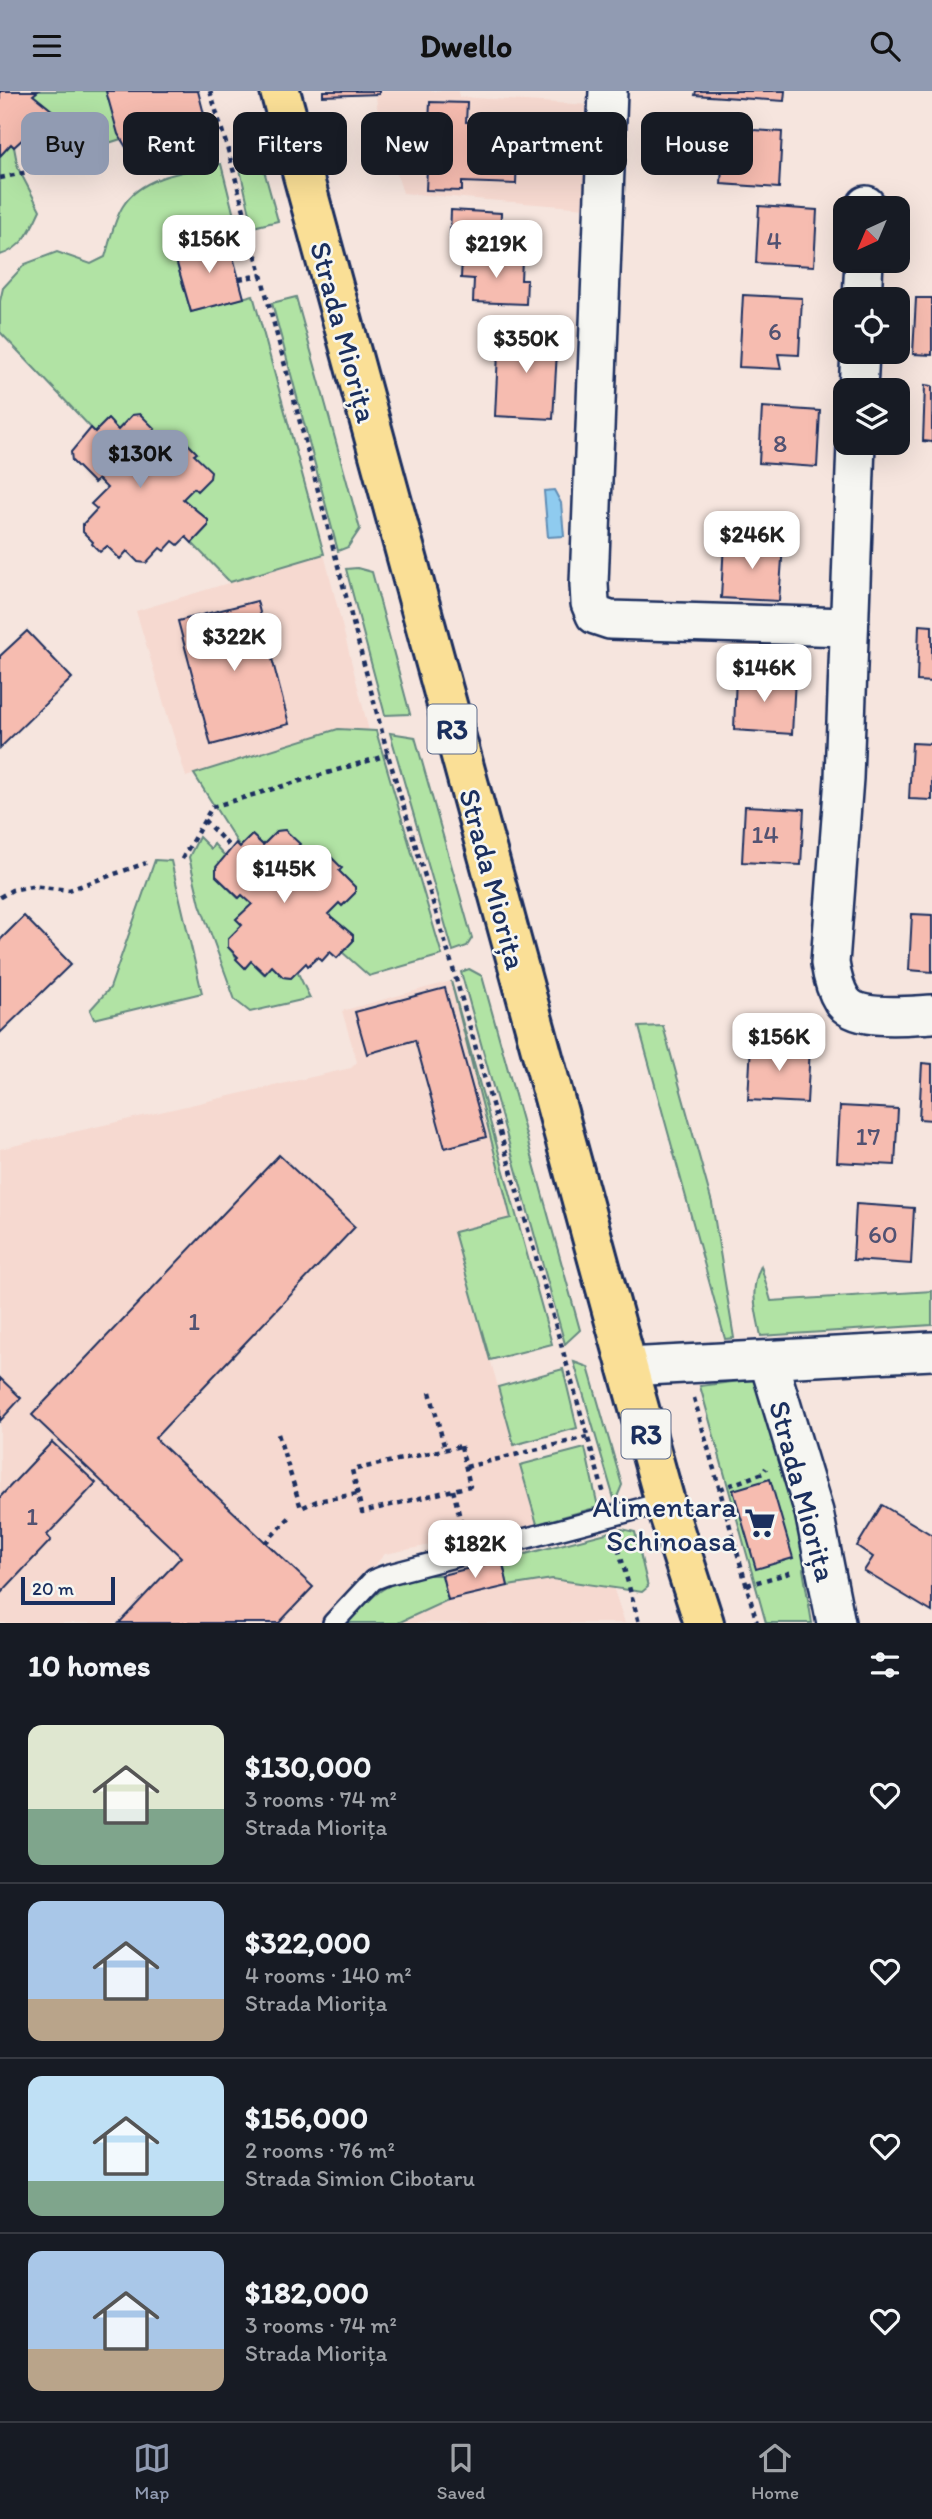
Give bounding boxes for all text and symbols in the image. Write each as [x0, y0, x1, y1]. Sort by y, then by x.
icon: menu [28, 27, 66, 65]
text: Dwello [420, 27, 512, 65]
icon: search [866, 27, 904, 65]
chip: Buy [21, 112, 109, 175]
chip: Rent [123, 112, 219, 175]
chip: Filters [233, 112, 347, 175]
chip: New [361, 112, 453, 175]
chip: Apartment [467, 112, 627, 175]
chip: House [641, 112, 753, 175]
north arrow [833, 196, 910, 273]
map controls [833, 196, 910, 455]
pin: $156K [160, 215, 258, 275]
pin: $219K [447, 221, 545, 280]
text: $156K [178, 224, 240, 252]
house number: 4 [766, 224, 782, 256]
text: $219K [465, 229, 527, 257]
street label: Strada Miorița [302, 237, 386, 427]
button: locate [833, 287, 910, 364]
pin: $350K [477, 315, 575, 375]
house number: 6 [768, 315, 782, 347]
text: $350K [493, 324, 559, 352]
button: layers [833, 378, 910, 455]
house number: 8 [773, 427, 787, 459]
pin: $130K [91, 431, 189, 490]
text: $130K [108, 439, 172, 467]
pin: $246K [703, 511, 801, 571]
text: $246K [720, 520, 784, 548]
pin: $322K [185, 613, 283, 673]
text: $322K [202, 622, 266, 650]
pin: $146K [715, 645, 813, 704]
text: $146K [732, 653, 796, 681]
road number: R3 [428, 705, 476, 753]
street label: Strada Miorița [451, 784, 535, 974]
house number: 14 [751, 818, 779, 850]
pin: $145K [235, 845, 333, 905]
text: $145K [253, 854, 315, 882]
pin: $156K [730, 1013, 828, 1073]
text: $156K [748, 1022, 810, 1050]
house number: 17 [856, 1120, 881, 1152]
house number: 60 [868, 1218, 898, 1250]
house number: 1 [188, 1305, 200, 1337]
street label: Strada Miorița [761, 1396, 845, 1586]
road number: R3 [622, 1409, 670, 1459]
place label: Alimentara Schinoasa [592, 1488, 737, 1559]
house number: 1 [26, 1500, 38, 1532]
supermarket icon: Alimentara Schinoasa [743, 1506, 777, 1540]
pin: $182K [426, 1521, 524, 1580]
text: $182K [444, 1529, 506, 1557]
scale bar [21, 1574, 116, 1606]
text: 20 m [32, 1577, 74, 1600]
icon: filters [866, 1646, 904, 1684]
text: 10 homes [28, 1647, 151, 1684]
text: $130,000 [245, 1748, 372, 1785]
icon: home [84, 1753, 168, 1837]
icon: heart [866, 1776, 904, 1814]
text: 3 rooms · 74 m² [245, 1785, 397, 1813]
text: Strada Miorița [245, 1813, 388, 1841]
text: $322,000 [245, 1924, 371, 1961]
icon: home [84, 1929, 168, 2013]
icon: heart [866, 1952, 904, 1990]
text: 4 rooms · 140 m² [245, 1961, 412, 1989]
text: Strada Miorița [245, 1989, 388, 2017]
text: $156,000 [245, 2099, 368, 2136]
icon: home [84, 2104, 168, 2188]
icon: heart [866, 2127, 904, 2165]
text: 2 rooms · 76 m² [245, 2136, 395, 2164]
text: Strada Simion Cibotaru [245, 2164, 475, 2192]
text: $182,000 [245, 2274, 369, 2311]
icon: home [84, 2279, 168, 2363]
icon: heart [866, 2302, 904, 2340]
text: 3 rooms · 74 m² [245, 2311, 397, 2339]
text: Strada Miorița [245, 2339, 388, 2367]
tab: Map [133, 2439, 171, 2504]
tab: Saved [437, 2439, 485, 2504]
tab: Home [751, 2439, 799, 2504]

